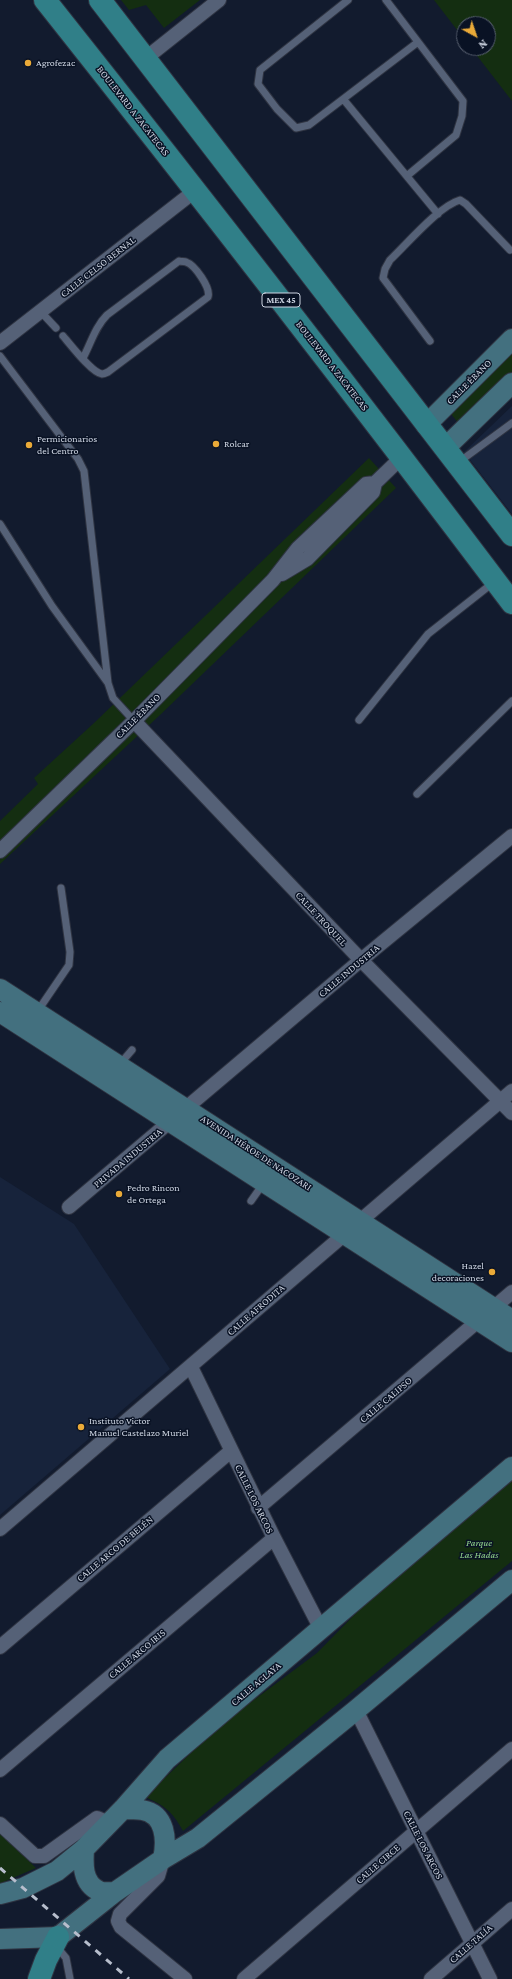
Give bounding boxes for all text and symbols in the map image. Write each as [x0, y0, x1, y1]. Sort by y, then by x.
north arrow [456, 16, 496, 56]
text: N [476, 37, 490, 51]
place label: Agrofezac [36, 57, 75, 69]
marker: Agrofezac [23, 58, 33, 68]
street label: BOULEVARD A ZACATECAS [94, 64, 172, 158]
street label: CALLE CELSO BERNAL [58, 234, 138, 300]
road number: MEX 45 [262, 293, 300, 307]
street label: BOULEVARD A ZACATECAS [293, 319, 371, 413]
street label: CALLE ÉBANO [444, 357, 494, 407]
place label: Permicionarios del Centro [37, 433, 97, 456]
place label: Rolcar [224, 438, 249, 450]
marker: Rolcar [211, 439, 221, 449]
marker: Permicionarios del Centro [24, 440, 34, 450]
street label: CALLE ÉBANO [113, 691, 163, 741]
street label: CALLE TROQUEL [293, 889, 349, 949]
street label: CALLE INDUSTRIA [316, 942, 382, 1000]
street label: AVENIDA HÉROE DE NACOZARI [198, 1113, 314, 1193]
street label: PRIVADA INDUSTRIA [91, 1126, 165, 1190]
place label: Pedro Rincon de Ortega [127, 1182, 180, 1206]
marker: Pedro Rincon de Ortega [114, 1189, 124, 1199]
place label: Hazel decoraciones [432, 1260, 484, 1284]
marker: Hazel decoraciones [487, 1267, 497, 1277]
street label: CALLE AFRODITA [225, 1282, 287, 1338]
street label: CALLE CALIPSO [357, 1375, 415, 1425]
place label: Instituto Victor Manuel Castelazo Muriel [89, 1415, 189, 1438]
marker: Instituto Victor Manuel Castelazo Muriel [76, 1422, 86, 1432]
street label: CALLE LOS ARCOS [232, 1463, 276, 1535]
street label: CALLE ARCO DE BELÉN [74, 1513, 156, 1585]
park label: Parque Las Hadas [460, 1537, 498, 1560]
street label: CALLE ARCO IRIS [106, 1627, 168, 1681]
street label: CALLE AGLAYA [229, 1660, 283, 1708]
street label: CALLE LOS ARCOS [401, 1809, 445, 1881]
street label: CALLE CIRCE [354, 1842, 402, 1886]
street label: CALLE TALÍA [447, 1922, 495, 1966]

